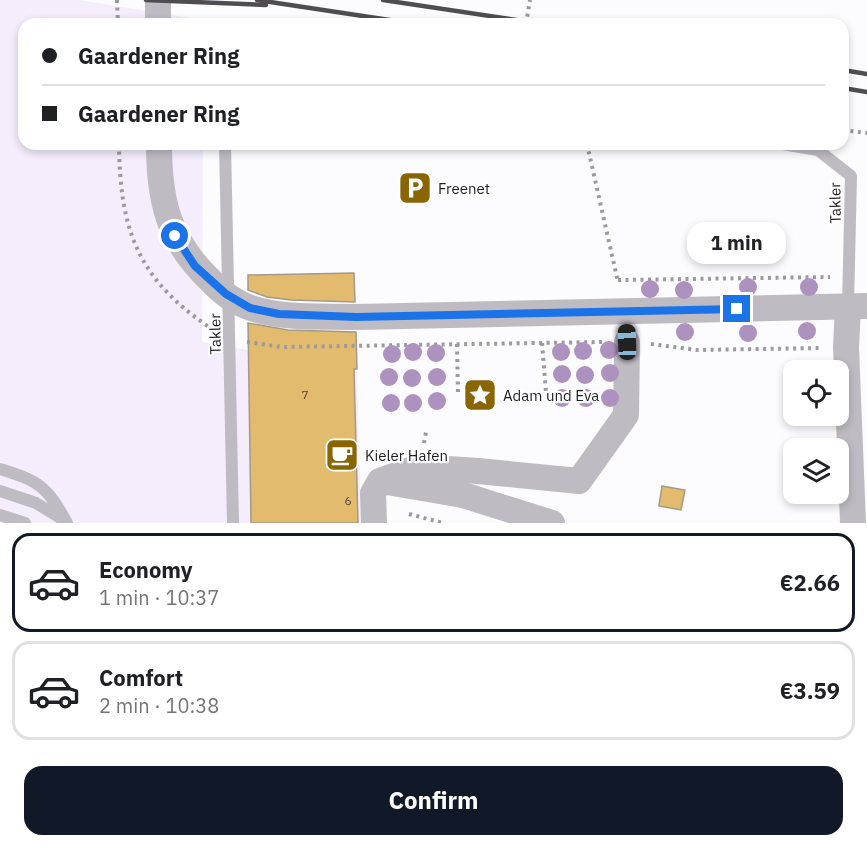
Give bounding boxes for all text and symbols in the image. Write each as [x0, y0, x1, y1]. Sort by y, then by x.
text: Gaardener Ring [78, 41, 239, 70]
text: Gaardener Ring [78, 99, 239, 128]
parking icon: Freenet [397, 170, 433, 206]
place label: Freenet [438, 179, 490, 198]
street label: Takler [825, 182, 845, 224]
route start [161, 222, 188, 249]
callout: 1 min [688, 222, 786, 264]
text: 1 min [710, 229, 763, 256]
route end [723, 295, 750, 322]
street label: Takler [205, 313, 225, 355]
car [617, 324, 637, 360]
map controls [783, 360, 849, 504]
button: locate [783, 360, 849, 426]
place icon: Adam und Eva [462, 377, 498, 413]
place label: Adam und Eva [503, 386, 599, 405]
house number: 7 [301, 387, 309, 402]
cafe icon: Kieler Hafen [324, 437, 360, 473]
button: layers [783, 438, 849, 504]
place label: Kieler Hafen [365, 446, 448, 465]
house number: 6 [344, 493, 352, 508]
text: Economy [99, 555, 193, 584]
icon: car [27, 556, 81, 610]
text: €2.66 [780, 568, 840, 597]
text: 1 min · 10:37 [99, 584, 219, 611]
text: Comfort [99, 663, 183, 692]
icon: car [27, 664, 81, 718]
text: €3.59 [780, 676, 840, 705]
text: 2 min · 10:38 [99, 692, 219, 719]
button: Confirm [24, 766, 843, 835]

